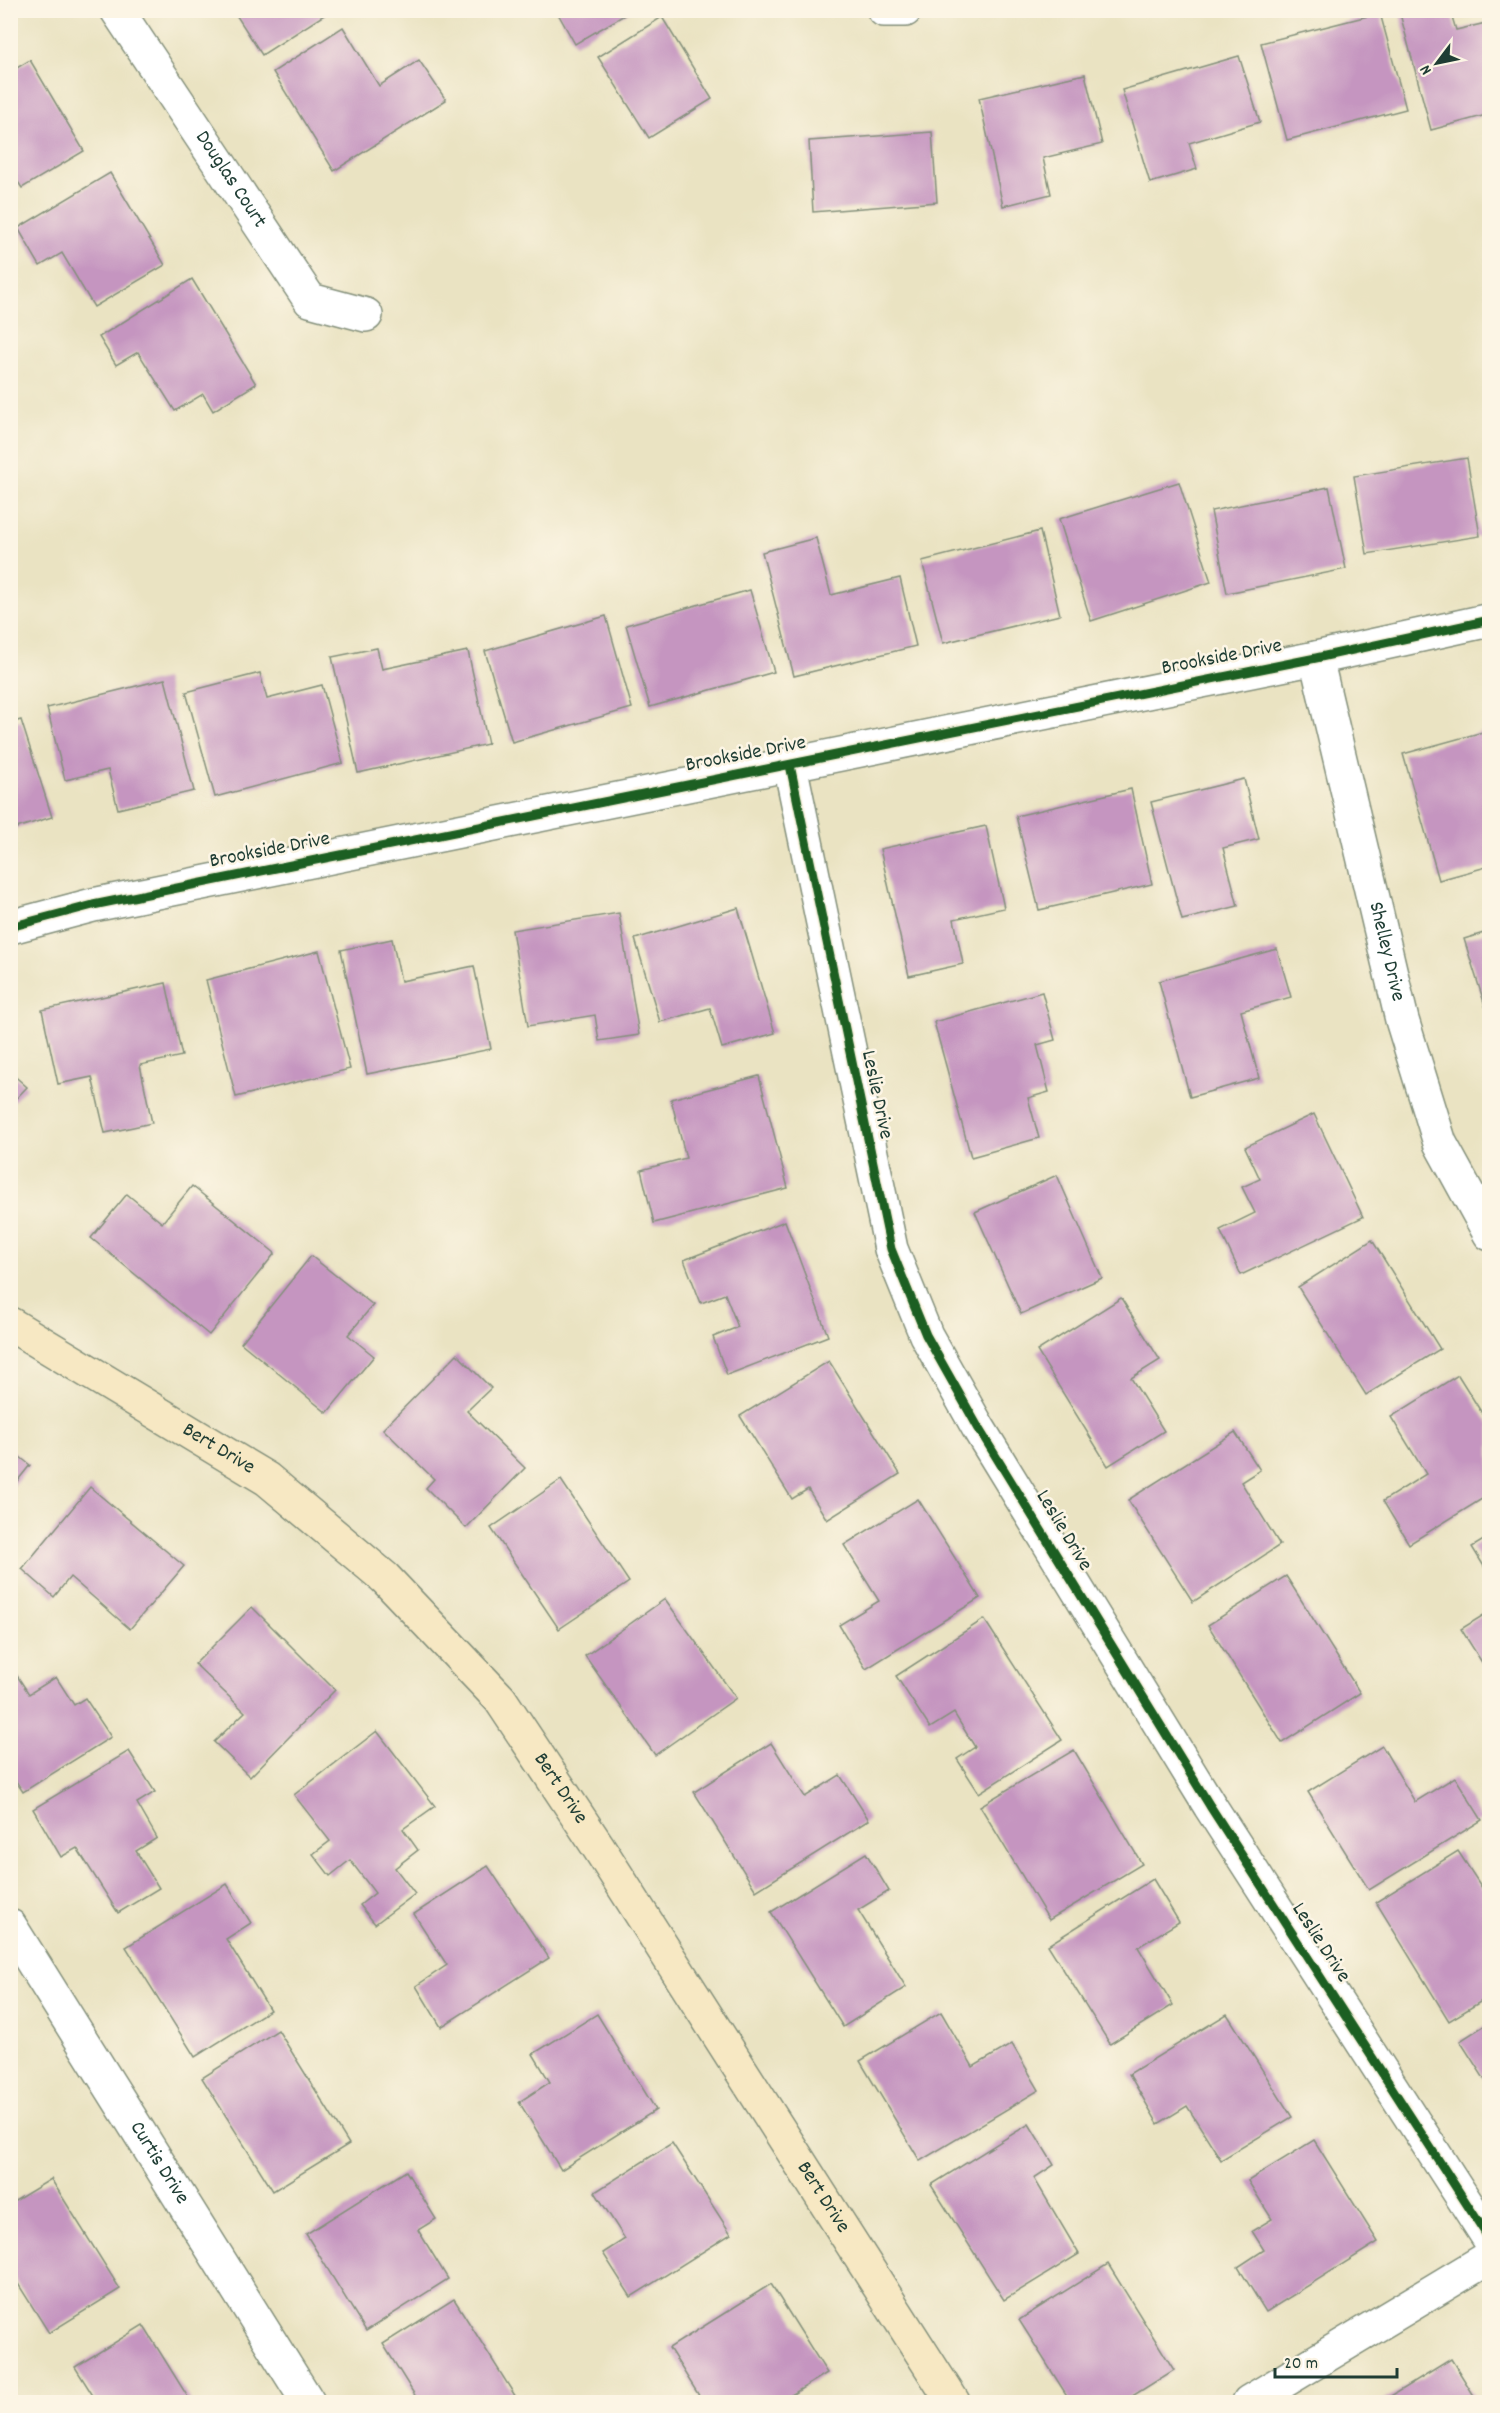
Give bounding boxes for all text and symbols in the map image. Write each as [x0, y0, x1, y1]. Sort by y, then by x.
north arrow [1407, 33, 1467, 93]
text: N [1415, 60, 1438, 79]
street label: Douglas Court [187, 125, 273, 235]
street label: Brookside Drive [1159, 632, 1285, 684]
street label: Brookside Drive [683, 729, 809, 781]
street label: Brookside Drive [207, 825, 333, 877]
street label: Shelley Drive [1360, 899, 1412, 1005]
street label: Leslie Drive [852, 1048, 900, 1142]
street label: Bert Drive [176, 1416, 260, 1483]
street label: Leslie Drive [1027, 1485, 1099, 1577]
street label: Bert Drive [525, 1747, 594, 1831]
street label: Leslie Drive [1283, 1897, 1357, 1989]
street label: Curtis Drive [121, 2116, 196, 2211]
street label: Bert Drive [788, 2156, 857, 2240]
scale bar [1275, 2341, 1396, 2379]
text: 20 m [1284, 2352, 1318, 2377]

